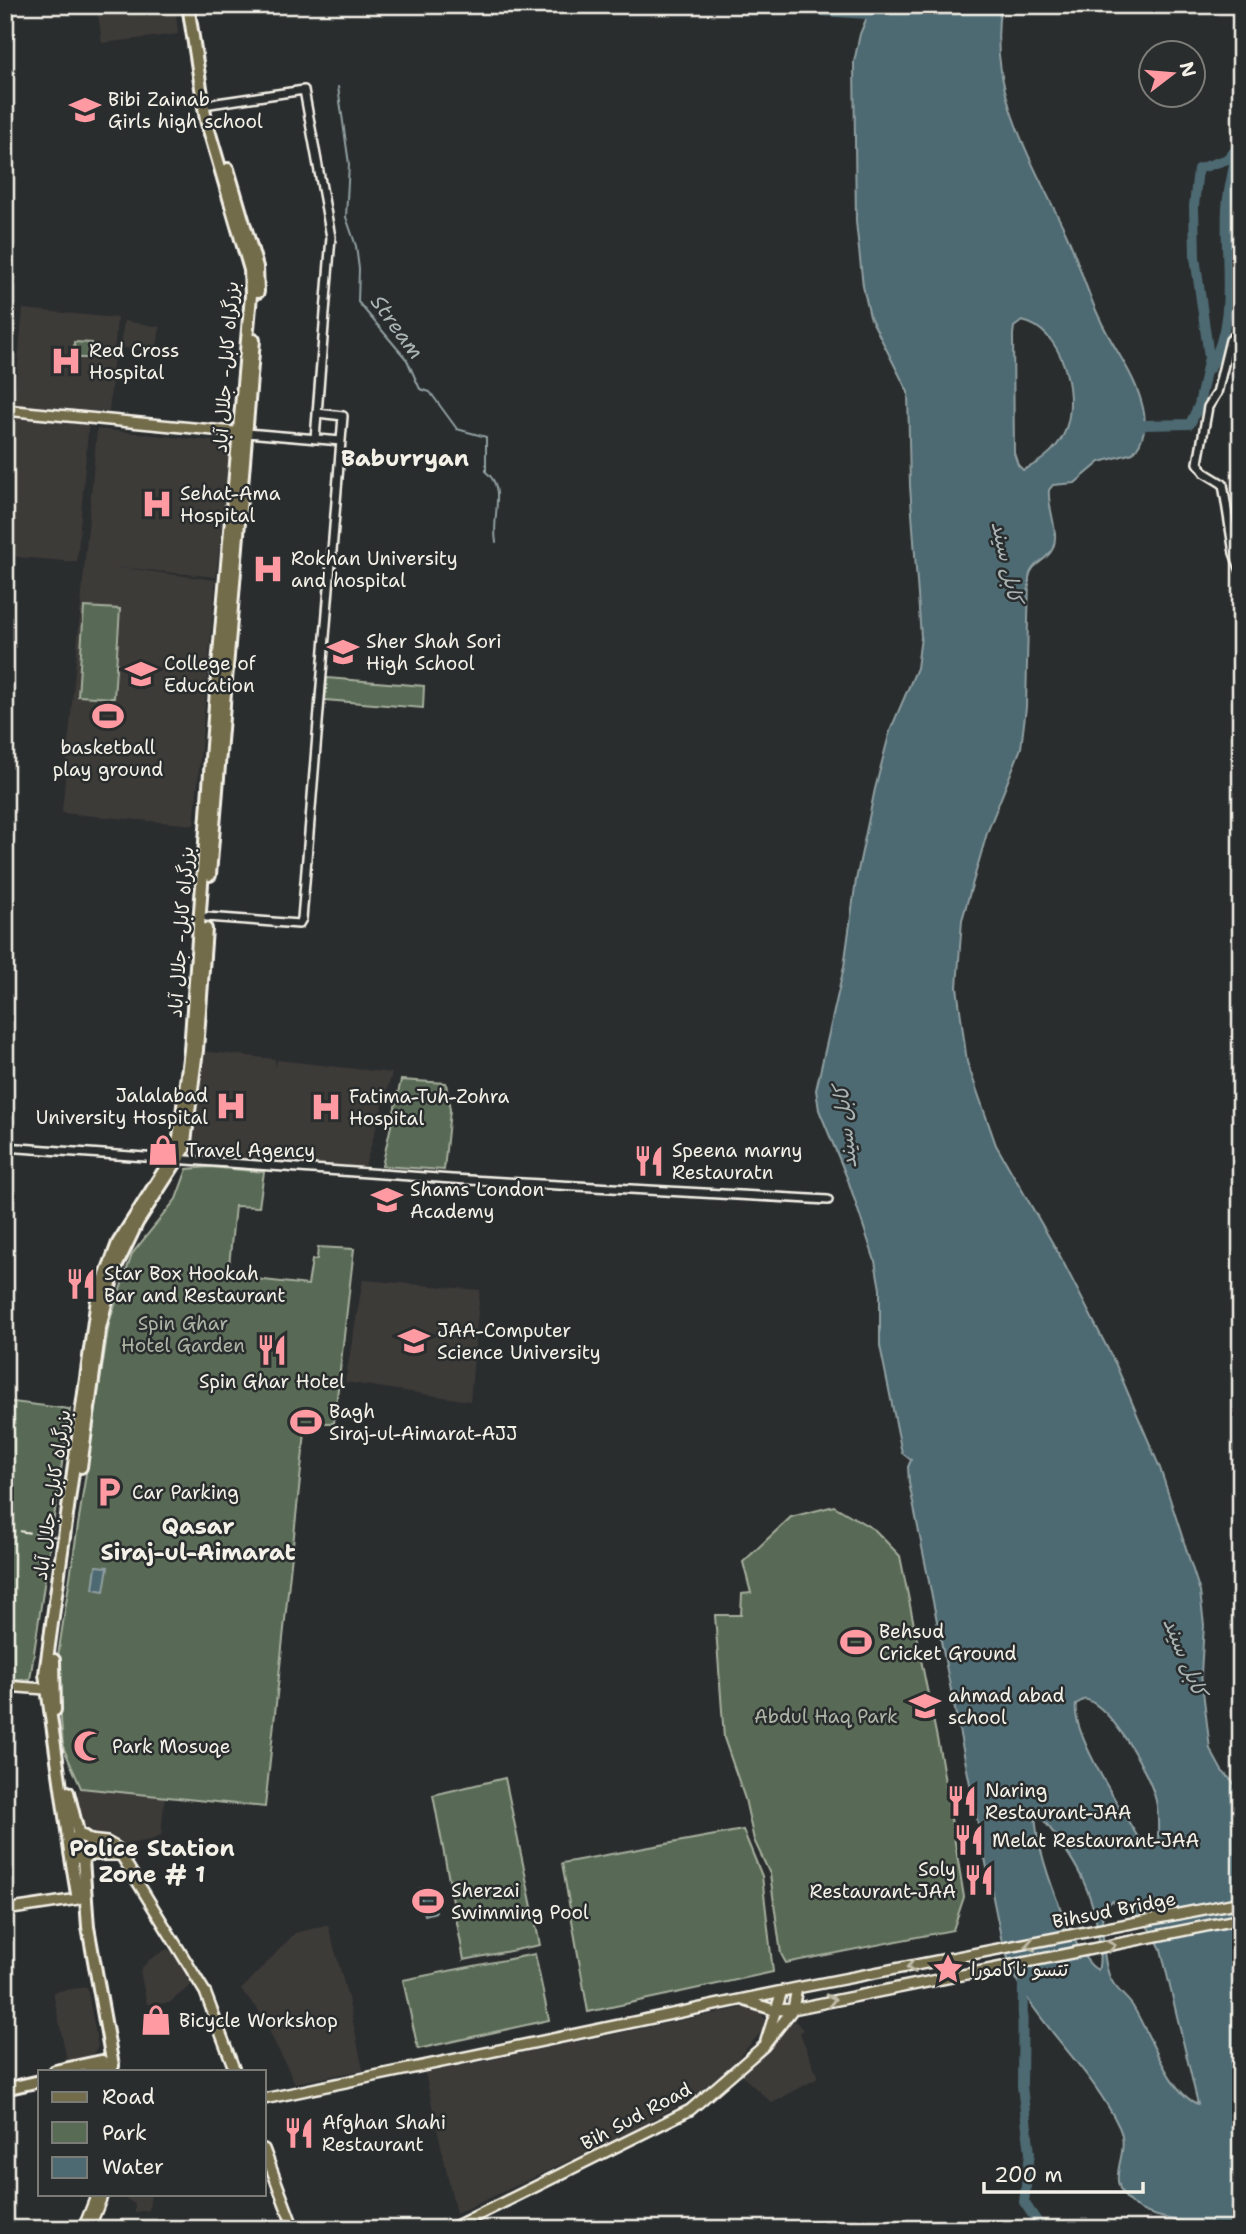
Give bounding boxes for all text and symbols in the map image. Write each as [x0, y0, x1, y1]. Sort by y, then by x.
north arrow [1138, 38, 1208, 108]
text: N [1174, 59, 1202, 80]
place label: Bibi Zainab Girls high school [108, 87, 263, 134]
school or university icon: Bibi Zainab Girls high school [68, 93, 102, 127]
street label: بزرگراه کابل- جلال آباد [208, 280, 244, 454]
water label: Stream [364, 289, 430, 365]
place label: Red Cross Hospital [89, 338, 179, 385]
hospital icon: Red Cross Hospital [49, 344, 83, 378]
district label: Baburryan [341, 443, 469, 473]
place label: Sehat-Ama Hospital [180, 481, 281, 528]
hospital icon: Sehat-Ama Hospital [140, 487, 174, 521]
water label: کابل سيند [985, 519, 1030, 609]
place label: Rokhan University and hospital [291, 546, 458, 593]
hospital icon: Rokhan University and hospital [251, 552, 285, 586]
place label: Sher Shah Sori High School [366, 629, 502, 676]
school or university icon: Sher Shah Sori High School [326, 635, 360, 669]
place label: College of Education [164, 651, 257, 698]
school or university icon: College of Education [124, 657, 158, 691]
sports icon: basketball play ground [91, 699, 125, 733]
place label: basketball play ground [53, 735, 163, 782]
street label: بزرگراه کابل- جلال آباد [163, 845, 199, 1019]
water label: کابل سيند [826, 1080, 863, 1170]
place label: Jalalabad University Hospital [36, 1083, 208, 1130]
place label: Fatima-Tuh-Zohra Hospital [349, 1084, 510, 1131]
hospital icon: Jalalabad University Hospital [214, 1089, 248, 1123]
hospital icon: Fatima-Tuh-Zohra Hospital [309, 1090, 343, 1124]
shop icon: Travel Agency [146, 1133, 180, 1167]
place label: Travel Agency [186, 1138, 315, 1163]
place label: Speena marny Restauratn [672, 1138, 802, 1185]
restaurant icon: Speena marny Restauratn [632, 1144, 666, 1178]
place label: Shams London Academy [410, 1177, 544, 1224]
school or university icon: Shams London Academy [370, 1183, 404, 1217]
place label: Star Box Hookah Bar and Restaurant [104, 1261, 286, 1308]
restaurant icon: Star Box Hookah Bar and Restaurant [64, 1267, 98, 1301]
park label: Spin Ghar Hotel Garden [121, 1311, 245, 1358]
place label: JAA-Computer Science University [437, 1318, 601, 1365]
school or university icon: JAA-Computer Science University [397, 1324, 431, 1358]
restaurant icon: Spin Ghar Hotel [255, 1333, 289, 1367]
place label: Spin Ghar Hotel [199, 1369, 345, 1394]
place label: Bagh Siraj-ul-Aimarat-AJJ [329, 1399, 517, 1446]
sports icon: Bagh Siraj-ul-Aimarat-AJJ [289, 1405, 323, 1439]
street label: بزرگراه کابل- جلال آباد [28, 1408, 76, 1582]
parking icon: Car Parking [92, 1475, 126, 1509]
place label: Car Parking [132, 1480, 239, 1505]
district label: Qasar Siraj-ul-Aimarat [100, 1511, 296, 1567]
water label: کابل سيند [1157, 1613, 1215, 1704]
place label: Behsud Cricket Ground [879, 1619, 1017, 1666]
sports icon: Behsud Cricket Ground [839, 1625, 873, 1659]
place label: ahmad abad school [948, 1683, 1065, 1730]
school or university icon: ahmad abad school [908, 1689, 942, 1723]
park label: Abdul Haq Park [754, 1704, 898, 1729]
mosque icon: Park Mosuqe [72, 1729, 106, 1763]
place label: Park Mosuqe [112, 1734, 230, 1759]
place label: Naring Restaurant-JAA [985, 1778, 1132, 1825]
restaurant icon: Naring Restaurant-JAA [945, 1784, 979, 1818]
restaurant icon: Melat Restaurant-JAA [952, 1823, 986, 1857]
place label: Melat Restaurant-JAA [992, 1828, 1199, 1853]
district label: Police Station Zone # 1 [69, 1833, 235, 1889]
place label: Soly Restaurant-JAA [810, 1857, 956, 1904]
restaurant icon: Soly Restaurant-JAA [962, 1863, 996, 1897]
place label: Sherzai Swimming Pool [451, 1878, 589, 1925]
sports icon: Sherzai Swimming Pool [411, 1884, 445, 1918]
street label: Bihsud Bridge [1050, 1886, 1178, 1934]
one-way arrow [1024, 1936, 1036, 1951]
one-way arrow [1105, 1939, 1117, 1954]
place icon: تتسو ناکامورا [931, 1952, 965, 1986]
place label: تتسو ناکامورا [971, 1957, 1069, 1982]
one-way arrow [905, 1959, 917, 1974]
one-way arrow [825, 1994, 837, 2008]
shop icon: Bicycle Workshop [139, 2003, 173, 2037]
place label: Bicycle Workshop [179, 2008, 338, 2033]
legend [38, 2070, 266, 2196]
street label: Bih Sud Road [576, 2076, 696, 2156]
text: Road [102, 2083, 155, 2111]
place label: Afghan Shahi Restaurant [322, 2110, 446, 2157]
restaurant icon: Afghan Shahi Restaurant [282, 2116, 316, 2150]
text: Park [102, 2119, 147, 2147]
scale bar [984, 2150, 1143, 2194]
text: Water [102, 2153, 164, 2181]
text: 200 m [994, 2161, 1063, 2189]

